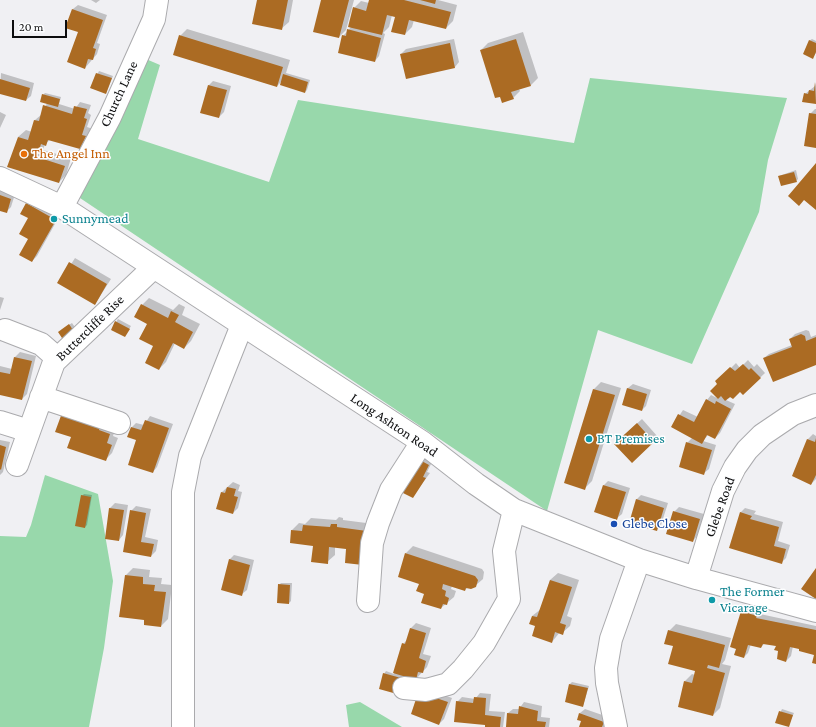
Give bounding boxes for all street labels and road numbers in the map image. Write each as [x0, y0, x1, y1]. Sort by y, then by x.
street label: Church Lane [96, 58, 142, 130]
street label: Buttercliffe Rise [52, 291, 128, 365]
street label: Long Ashton Road [347, 390, 441, 460]
street label: Glebe Road [701, 475, 739, 539]

